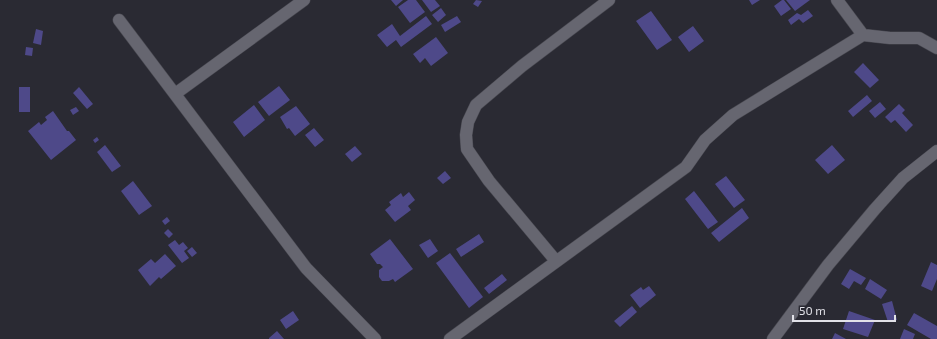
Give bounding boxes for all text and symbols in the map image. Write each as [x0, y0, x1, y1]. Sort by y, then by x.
scale bar [793, 297, 895, 323]
text: 50 m [799, 303, 826, 317]

